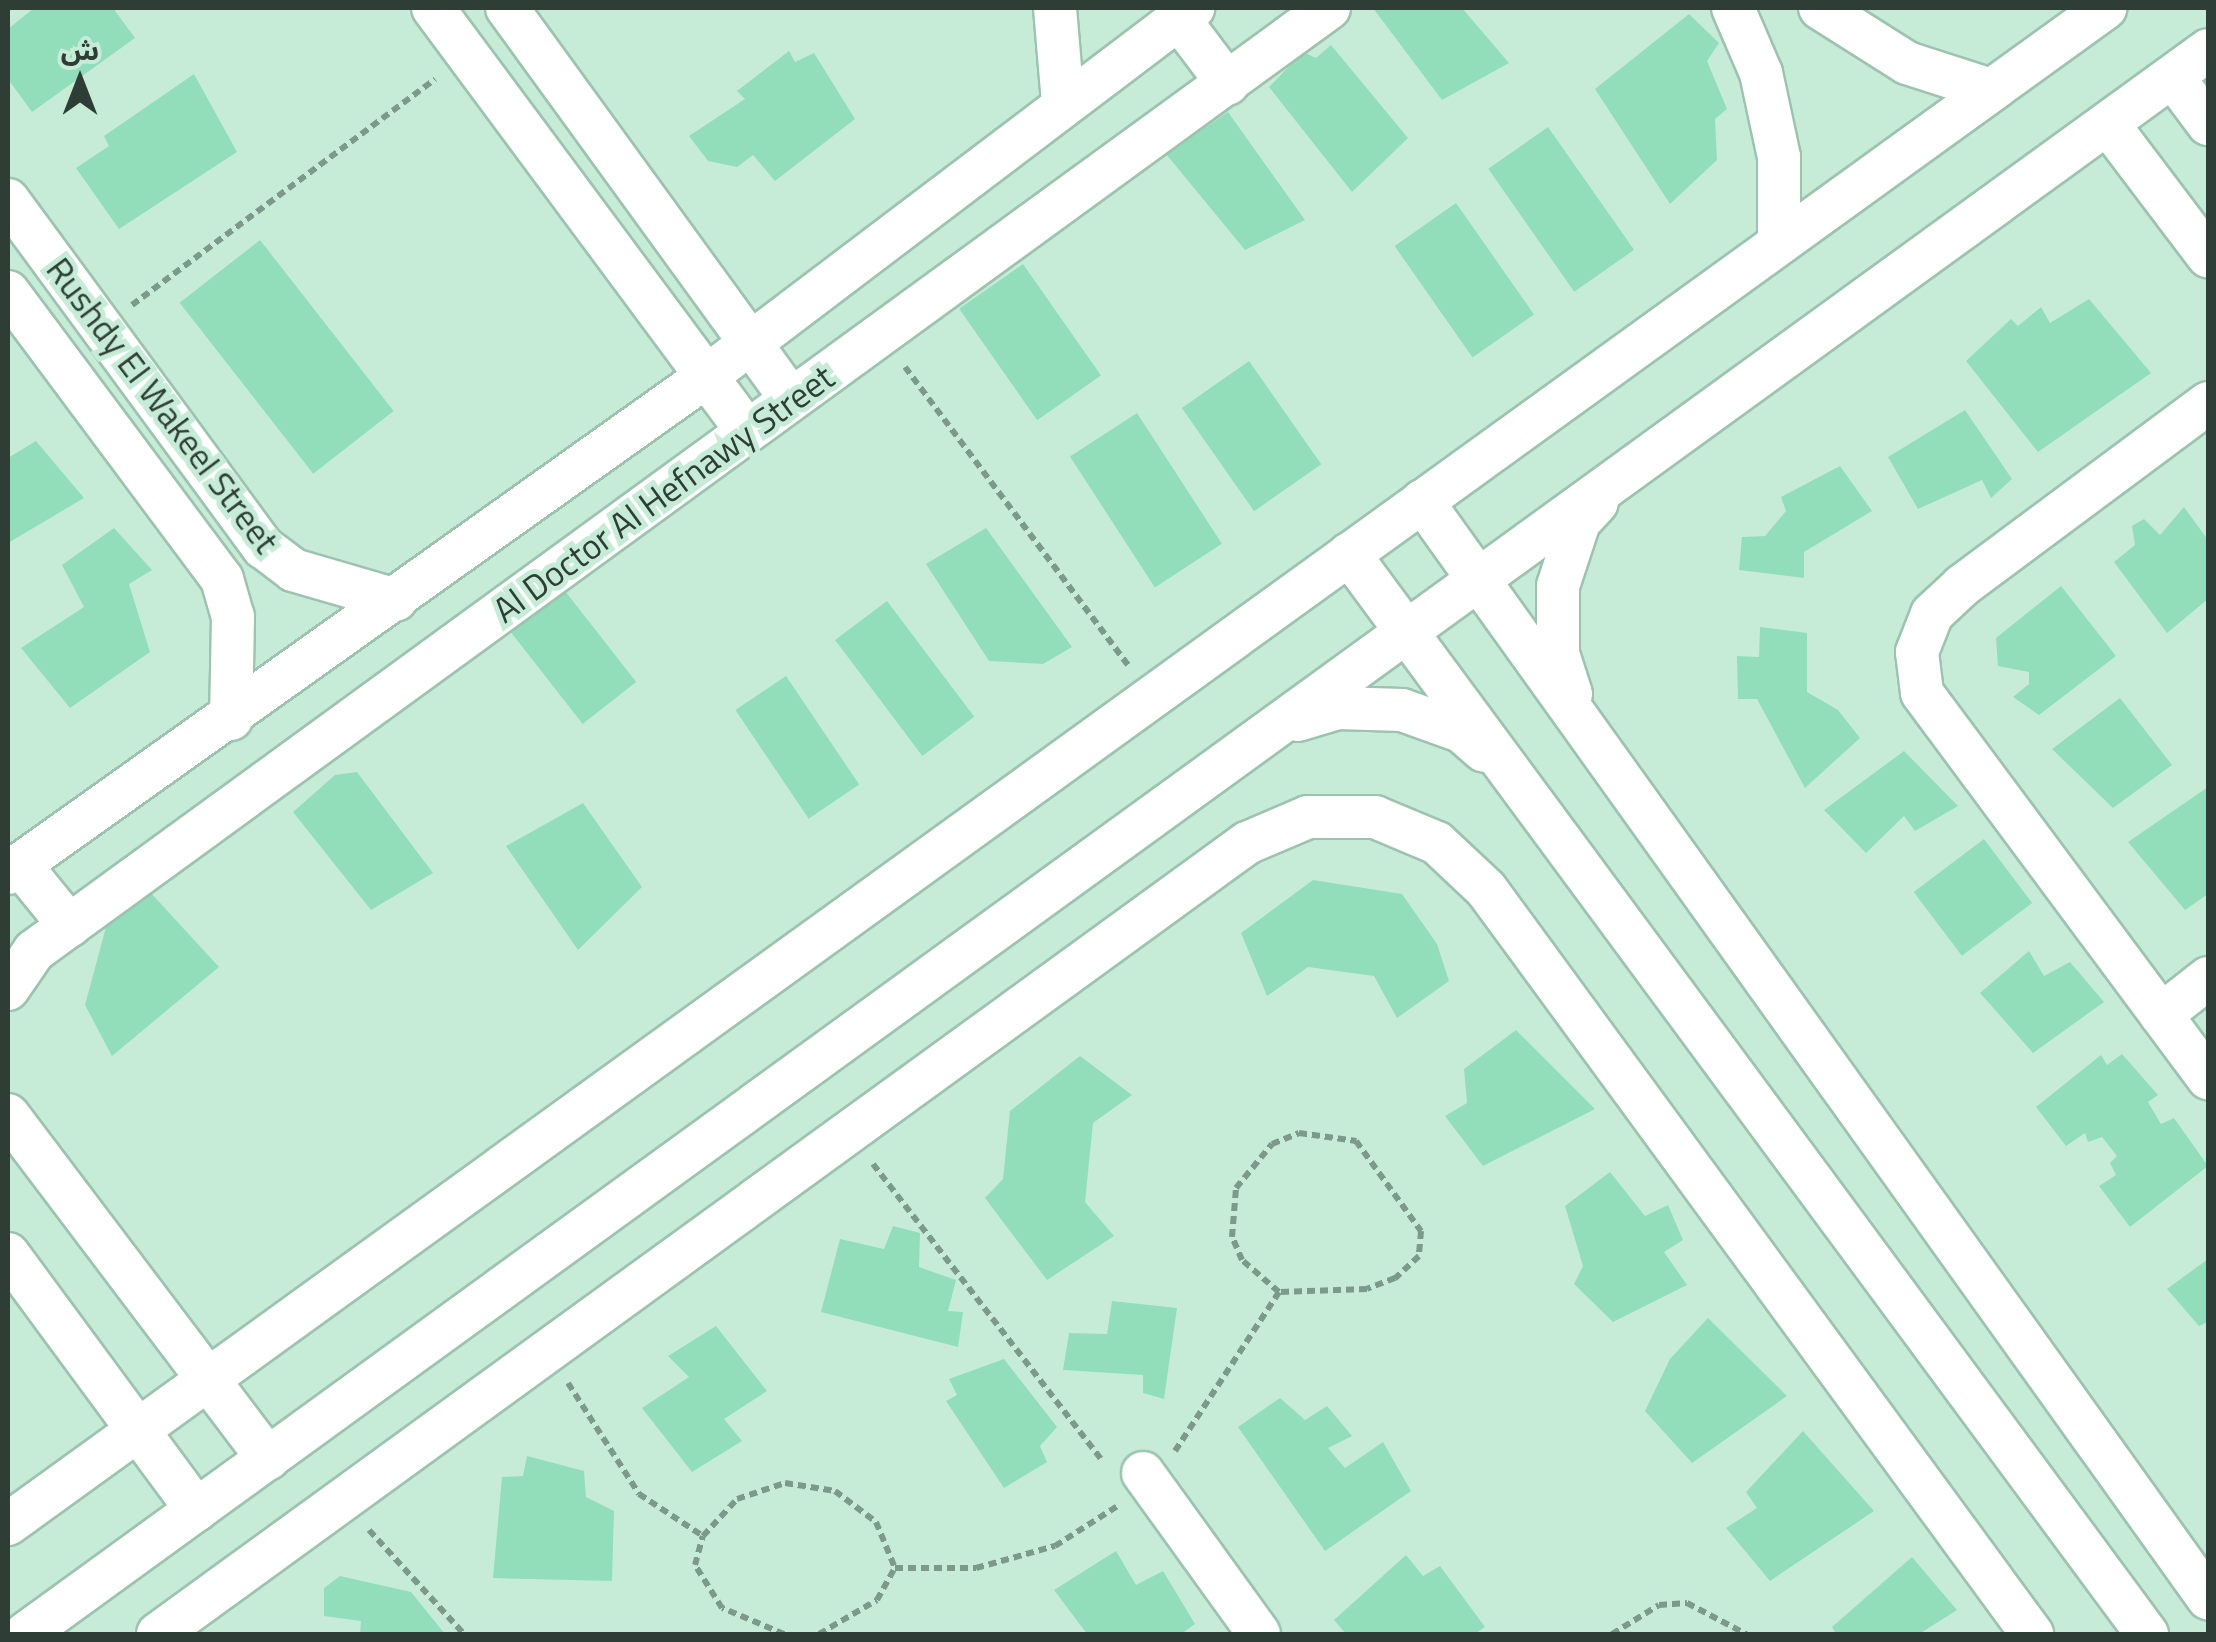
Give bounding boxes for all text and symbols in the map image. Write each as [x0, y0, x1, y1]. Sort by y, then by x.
text: ش [61, 28, 99, 71]
north arrow [30, 30, 130, 130]
street label: Rushdy El Wakeel Street [38, 249, 288, 561]
street label: Al Doctor Al Hefnawy Street [485, 355, 841, 631]

